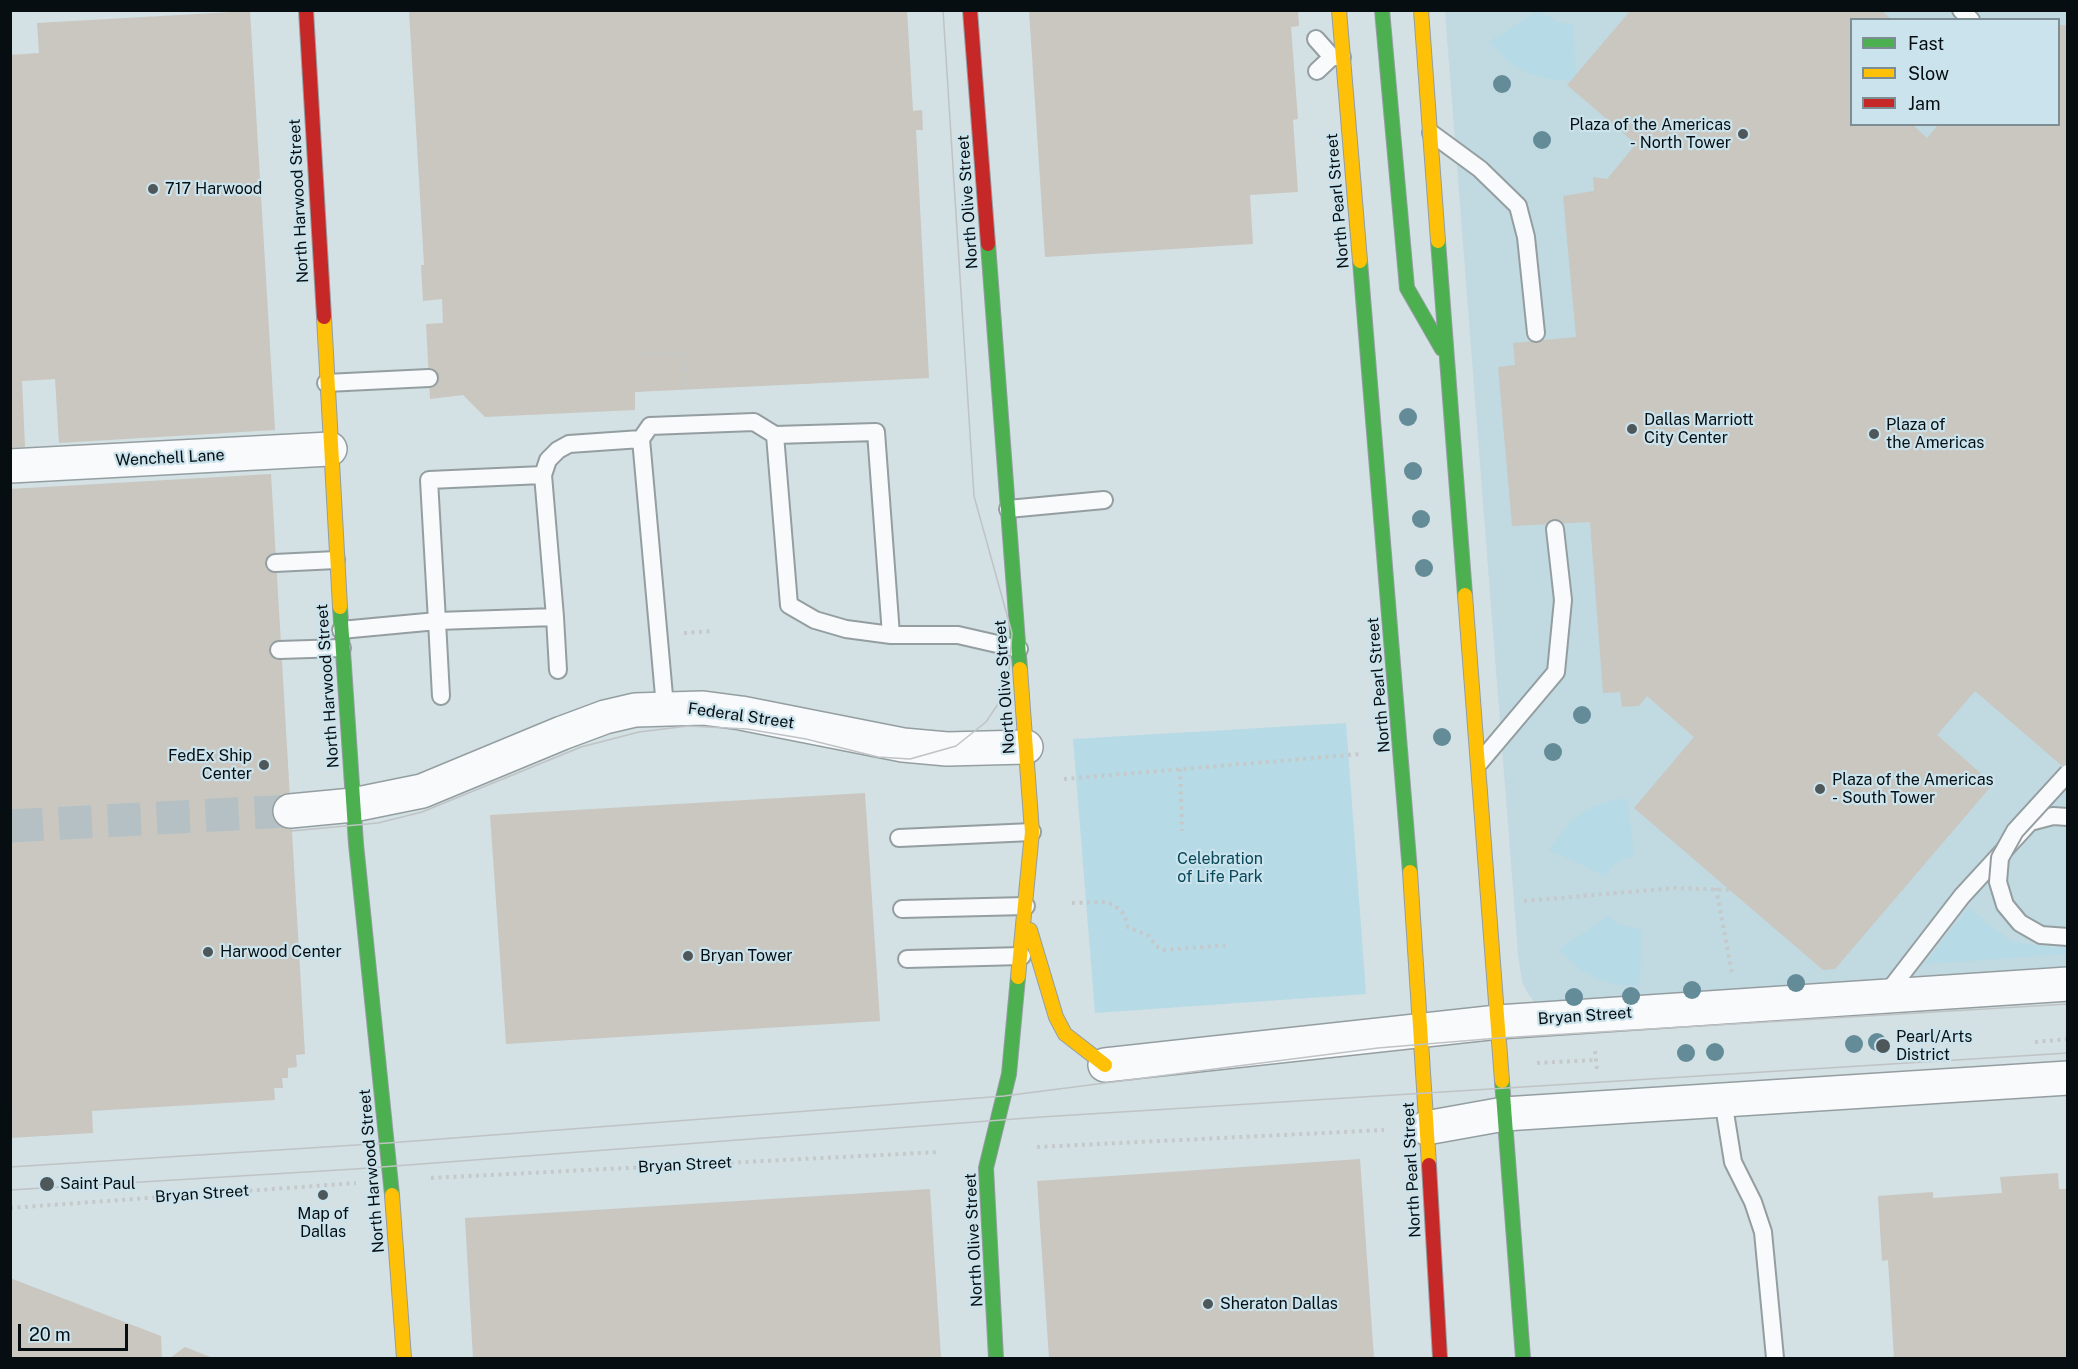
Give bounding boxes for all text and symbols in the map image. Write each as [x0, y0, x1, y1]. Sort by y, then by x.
legend [1850, 18, 2060, 126]
text: Fast [1908, 33, 1944, 54]
text: Slow [1908, 63, 1949, 84]
text: Jam [1908, 93, 1941, 114]
place label: Plaza of the Americas - North Tower [1569, 115, 1731, 153]
street label: North Harwood Street [285, 118, 313, 284]
marker: Plaza of the Americas - North Tower [1736, 127, 1750, 141]
street label: North Pearl Street [1323, 132, 1353, 270]
street label: North Olive Street [954, 134, 982, 270]
place label: 717 Harwood [165, 179, 262, 199]
marker: 717 Harwood [146, 182, 160, 196]
place label: Dallas Marriott City Center [1644, 410, 1754, 448]
place label: Plaza of the Americas [1886, 415, 1984, 453]
marker: Dallas Marriott City Center [1625, 422, 1639, 436]
marker: Plaza of the Americas [1867, 427, 1881, 441]
street label: Wenchell Lane [115, 446, 225, 470]
street label: North Harwood Street [313, 603, 343, 769]
street label: North Pearl Street [1364, 616, 1394, 754]
street label: North Olive Street [991, 619, 1019, 755]
street label: Federal Street [687, 699, 795, 733]
place label: FedEx Ship Center [168, 746, 252, 784]
marker: FedEx Ship Center [257, 758, 271, 772]
place label: Plaza of the Americas - South Tower [1832, 770, 1994, 808]
marker: Plaza of the Americas - South Tower [1813, 782, 1827, 796]
park label: Celebration of Life Park [1177, 849, 1263, 887]
place label: Harwood Center [220, 942, 342, 962]
marker: Harwood Center [201, 945, 215, 959]
place label: Bryan Tower [700, 946, 792, 966]
marker: Bryan Tower [681, 949, 695, 963]
street label: Bryan Street [1537, 1003, 1633, 1029]
place label: Pearl/Arts District [1896, 1027, 1972, 1065]
marker: Pearl/Arts District [1874, 1037, 1892, 1055]
street label: North Harwood Street [355, 1088, 389, 1254]
street label: North Pearl Street [1399, 1102, 1425, 1238]
street label: Bryan Street [637, 1153, 733, 1177]
street label: North Olive Street [961, 1172, 987, 1308]
place label: Saint Paul [60, 1174, 136, 1194]
marker: Saint Paul [38, 1175, 56, 1193]
street label: Bryan Street [154, 1181, 250, 1207]
marker: Map of Dallas [316, 1188, 330, 1202]
place label: Map of Dallas [297, 1204, 349, 1242]
place label: Sheraton Dallas [1220, 1294, 1338, 1314]
marker: Sheraton Dallas [1201, 1297, 1215, 1311]
scale bar [21, 1312, 130, 1350]
text: 20 m [29, 1324, 71, 1345]

